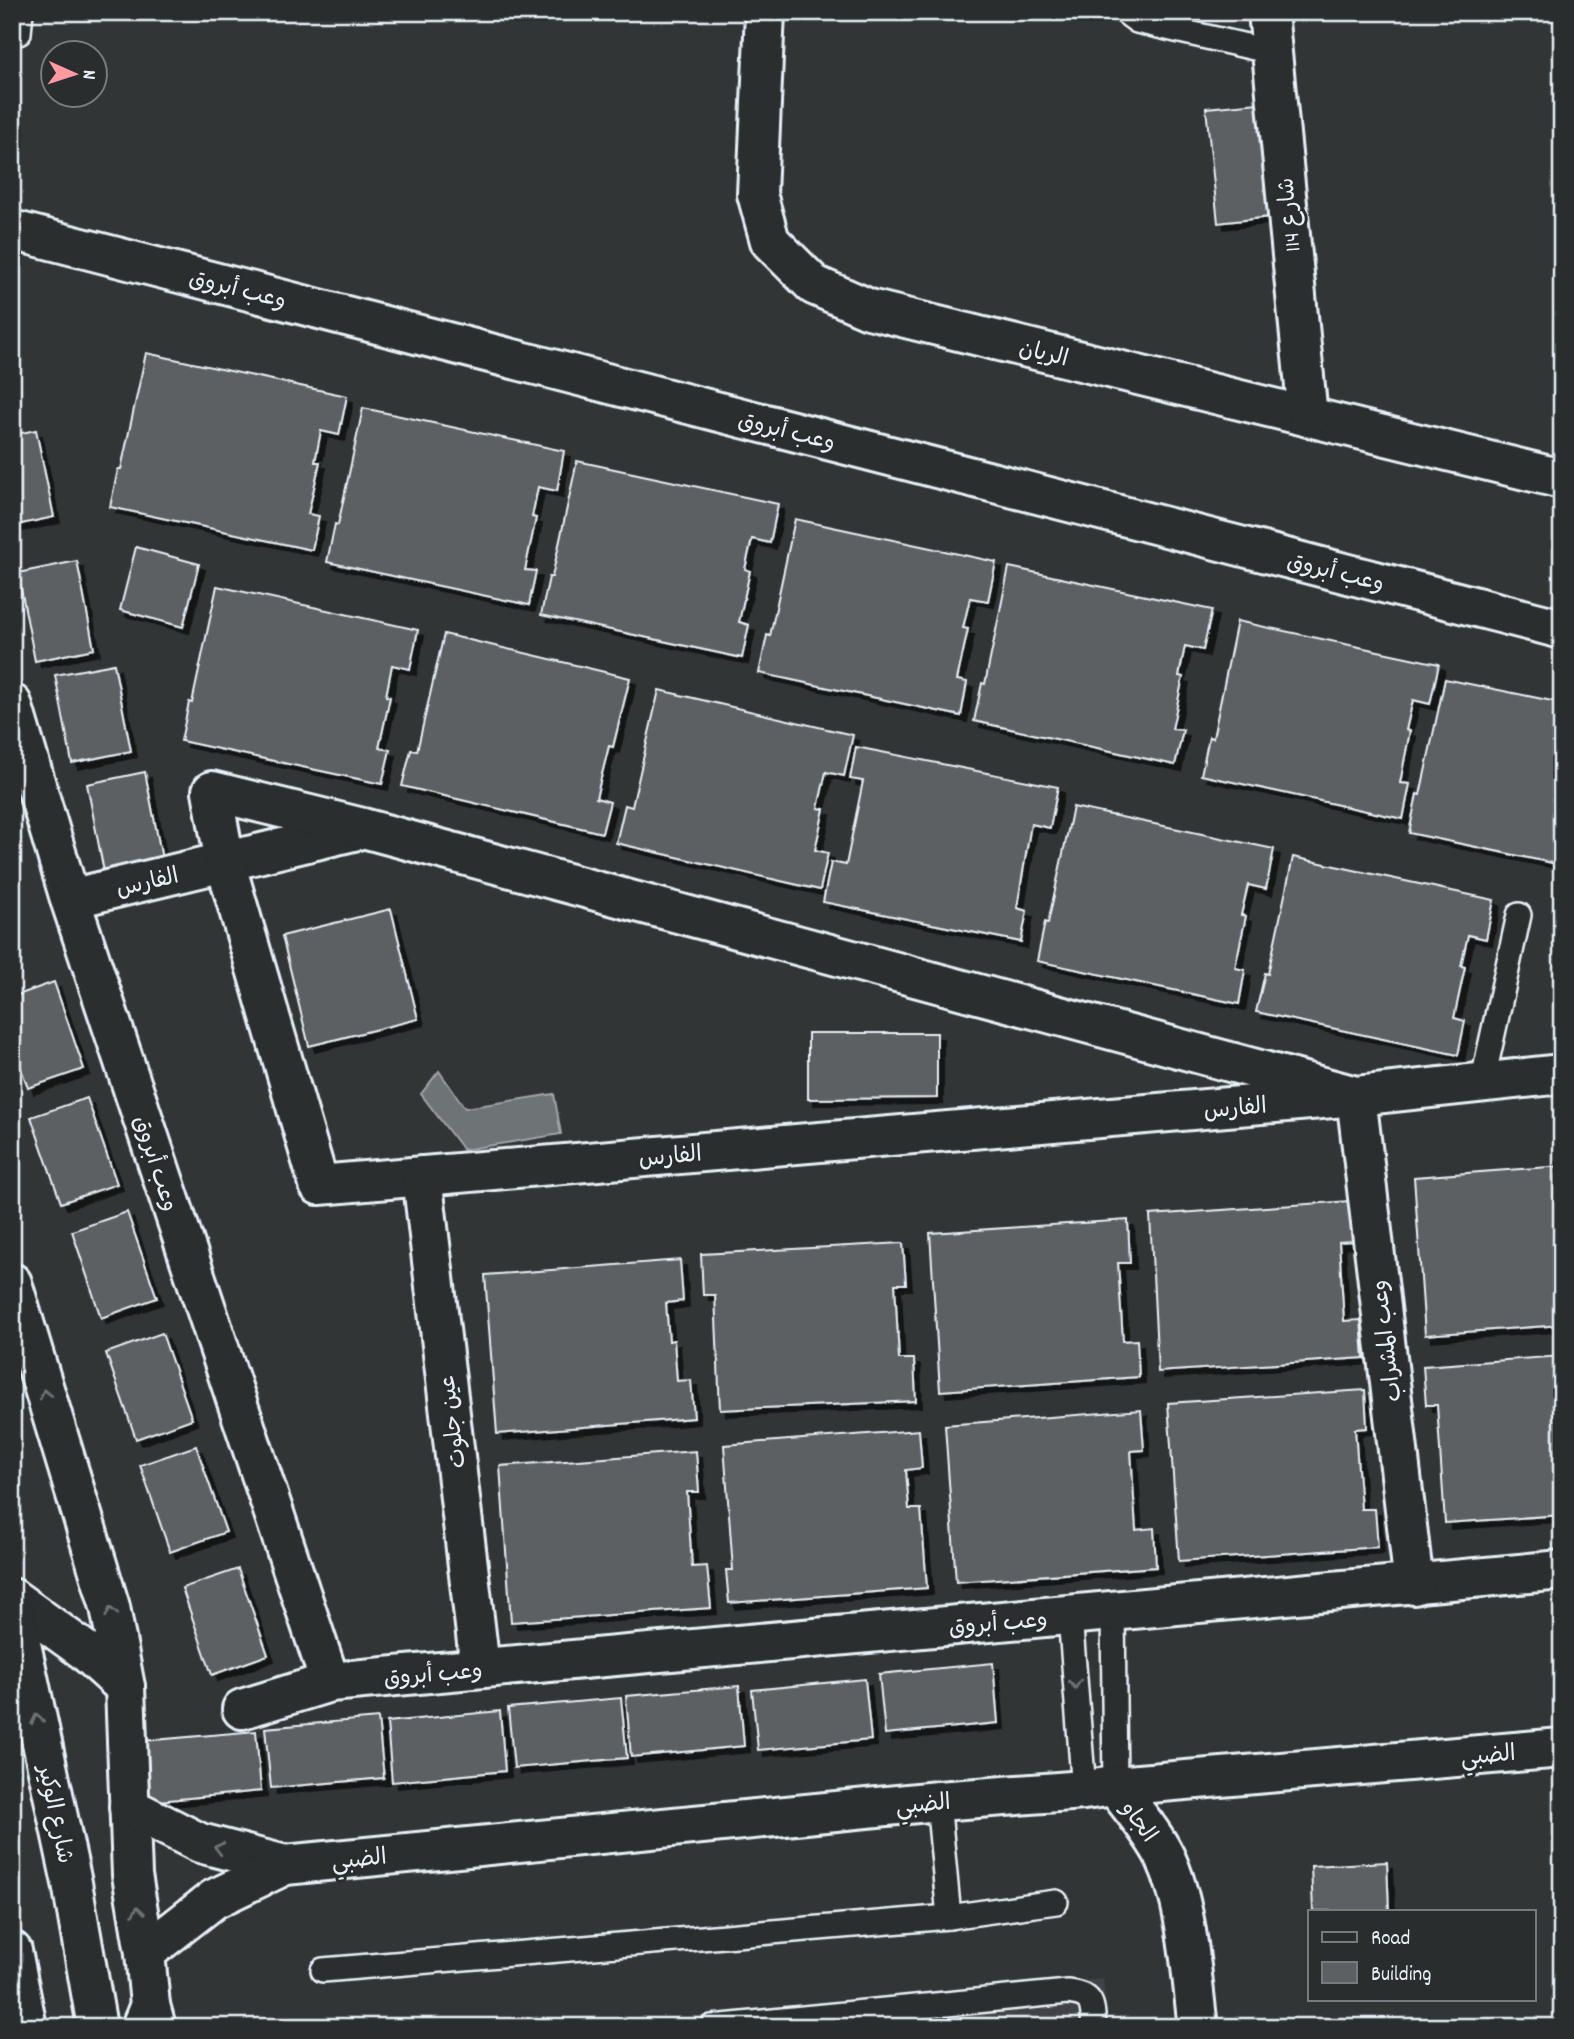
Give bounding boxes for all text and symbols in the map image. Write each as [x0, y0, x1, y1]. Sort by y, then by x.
north arrow [38, 38, 108, 108]
text: N [74, 69, 101, 80]
street label: شارع 114 [1271, 176, 1312, 253]
street label: وعب أبروق [185, 262, 290, 319]
street label: الريان [1015, 333, 1071, 377]
street label: وعب أبروق [734, 404, 839, 461]
street label: وعب أبروق [1283, 545, 1388, 602]
street label: الفارس [113, 861, 182, 908]
street label: الفارس [1202, 1091, 1268, 1130]
street label: وعب أبروق [123, 1112, 186, 1216]
street label: الفارس [637, 1139, 703, 1178]
street label: وعب المشراب [1365, 1278, 1412, 1403]
street label: عين جلوت [432, 1373, 477, 1470]
one-way arrow [39, 1389, 53, 1401]
street label: وعب أبروق [947, 1604, 1049, 1646]
one-way arrow [105, 1606, 119, 1618]
street label: وعب أبروق [382, 1655, 484, 1697]
one-way arrow [1067, 1679, 1082, 1690]
one-way arrow [31, 1713, 46, 1725]
street label: الضبي [1459, 1739, 1517, 1777]
street label: شارع الوكير [27, 1761, 80, 1867]
street label: الضبي [894, 1788, 952, 1826]
street label: الجاو [1110, 1795, 1163, 1851]
one-way arrow [213, 1842, 225, 1857]
street label: الضبي [330, 1842, 389, 1882]
one-way arrow [131, 1905, 146, 1917]
legend [1308, 1910, 1536, 2000]
text: Road [1371, 1925, 1410, 1955]
text: Building [1371, 1961, 1431, 1991]

